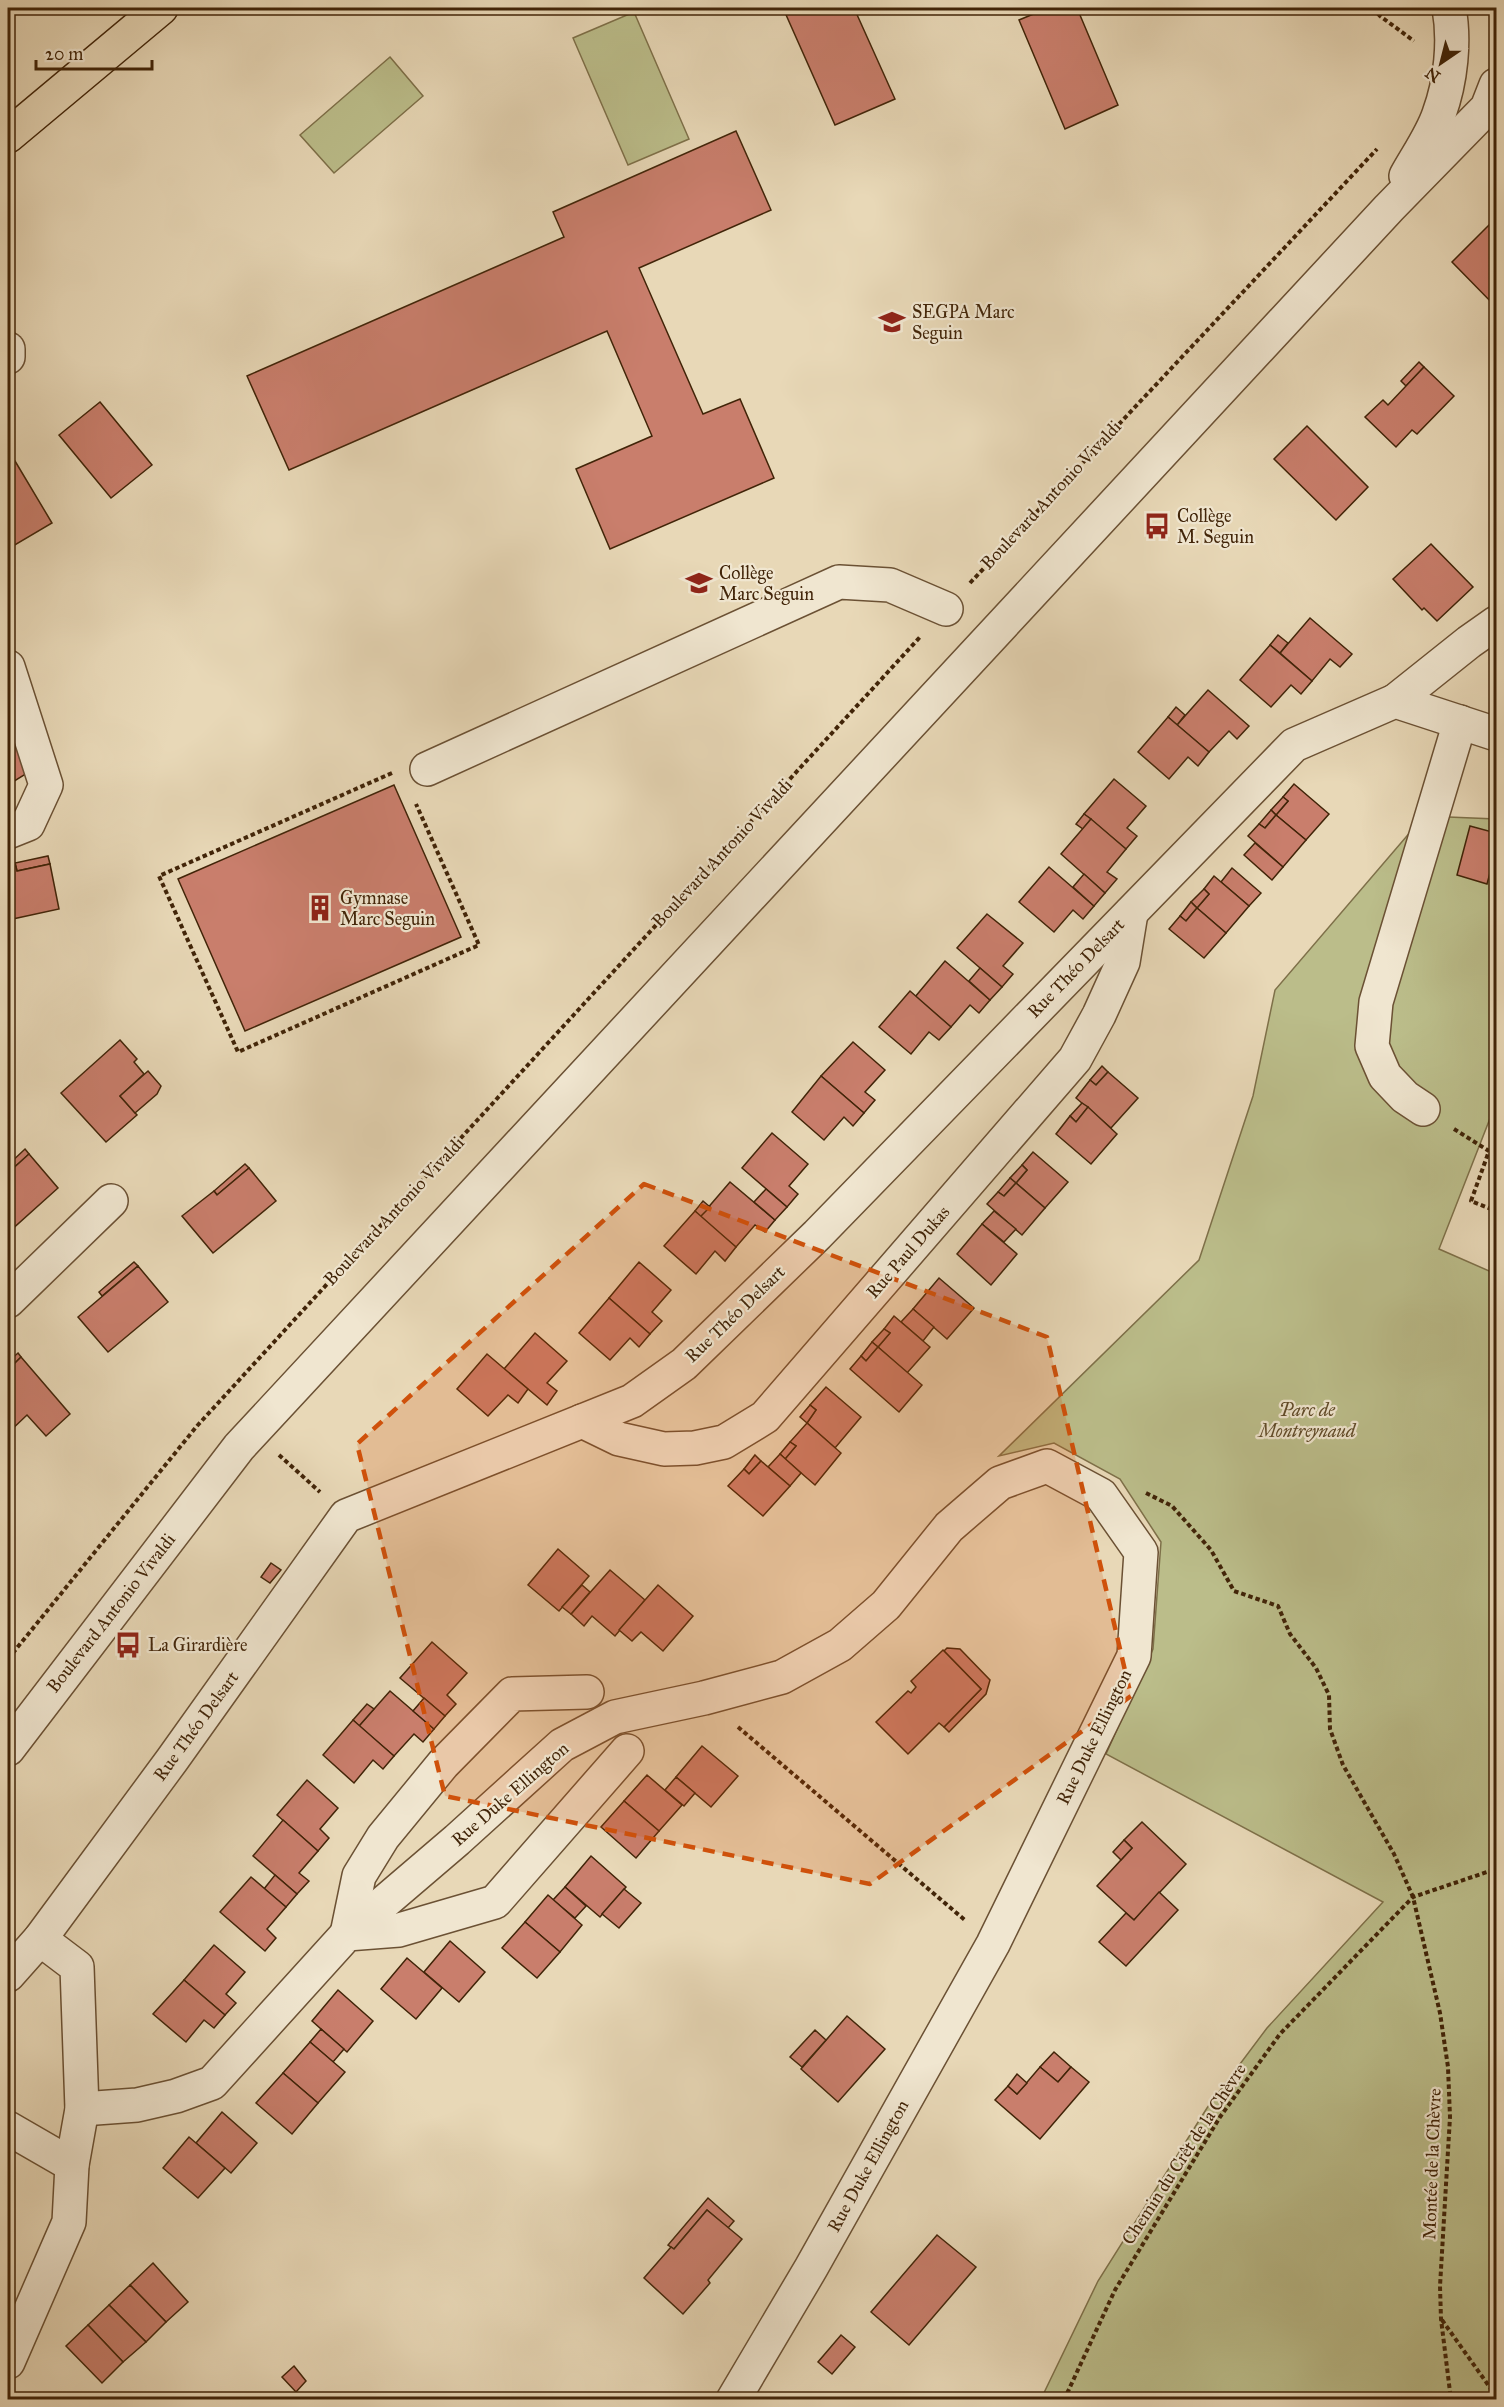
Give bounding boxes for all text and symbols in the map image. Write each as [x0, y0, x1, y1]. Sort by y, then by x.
scale bar [36, 33, 152, 71]
north arrow [1411, 33, 1471, 93]
text: 20 m [45, 43, 83, 65]
text: N [1421, 63, 1444, 87]
place label: SEGPA Marc Seguin [912, 301, 1015, 345]
school or university icon: SEGPA Marc Seguin [877, 307, 907, 337]
street label: Boulevard Antonio Vivaldi [976, 416, 1126, 574]
place label: Collège M. Seguin [1177, 505, 1254, 549]
bus stop icon: Collège M. Seguin [1142, 511, 1172, 541]
place label: Collège Marc Seguin [719, 562, 814, 606]
school or university icon: Collège Marc Seguin [684, 568, 714, 598]
street label: Boulevard Antonio Vivaldi [647, 774, 797, 932]
place label: Gymnase Marc Seguin [340, 887, 435, 931]
building icon: Gymnase Marc Seguin [305, 893, 335, 923]
street label: Rue Théo Delsart [1023, 913, 1130, 1022]
street label: Boulevard Antonio Vivaldi [319, 1132, 469, 1290]
street label: Rue Paul Dukas [862, 1201, 954, 1303]
street label: Rue Théo Delsart [681, 1260, 790, 1367]
park label: Parc de Montreynaud [1257, 1399, 1357, 1442]
street label: Boulevard Antonio Vivaldi [42, 1529, 180, 1697]
bus stop icon: La Girardière [113, 1630, 143, 1660]
place label: La Girardière [148, 1634, 247, 1656]
street label: Rue Duke Ellington [1052, 1665, 1137, 1809]
street label: Rue Théo Delsart [149, 1666, 244, 1785]
street label: Rue Duke Ellington [447, 1737, 574, 1852]
street label: Chemin du Crêt de la Chèvre [1117, 2059, 1251, 2249]
street label: Montée de la Chèvre [1418, 2088, 1446, 2240]
street label: Rue Duke Ellington [823, 2096, 914, 2236]

